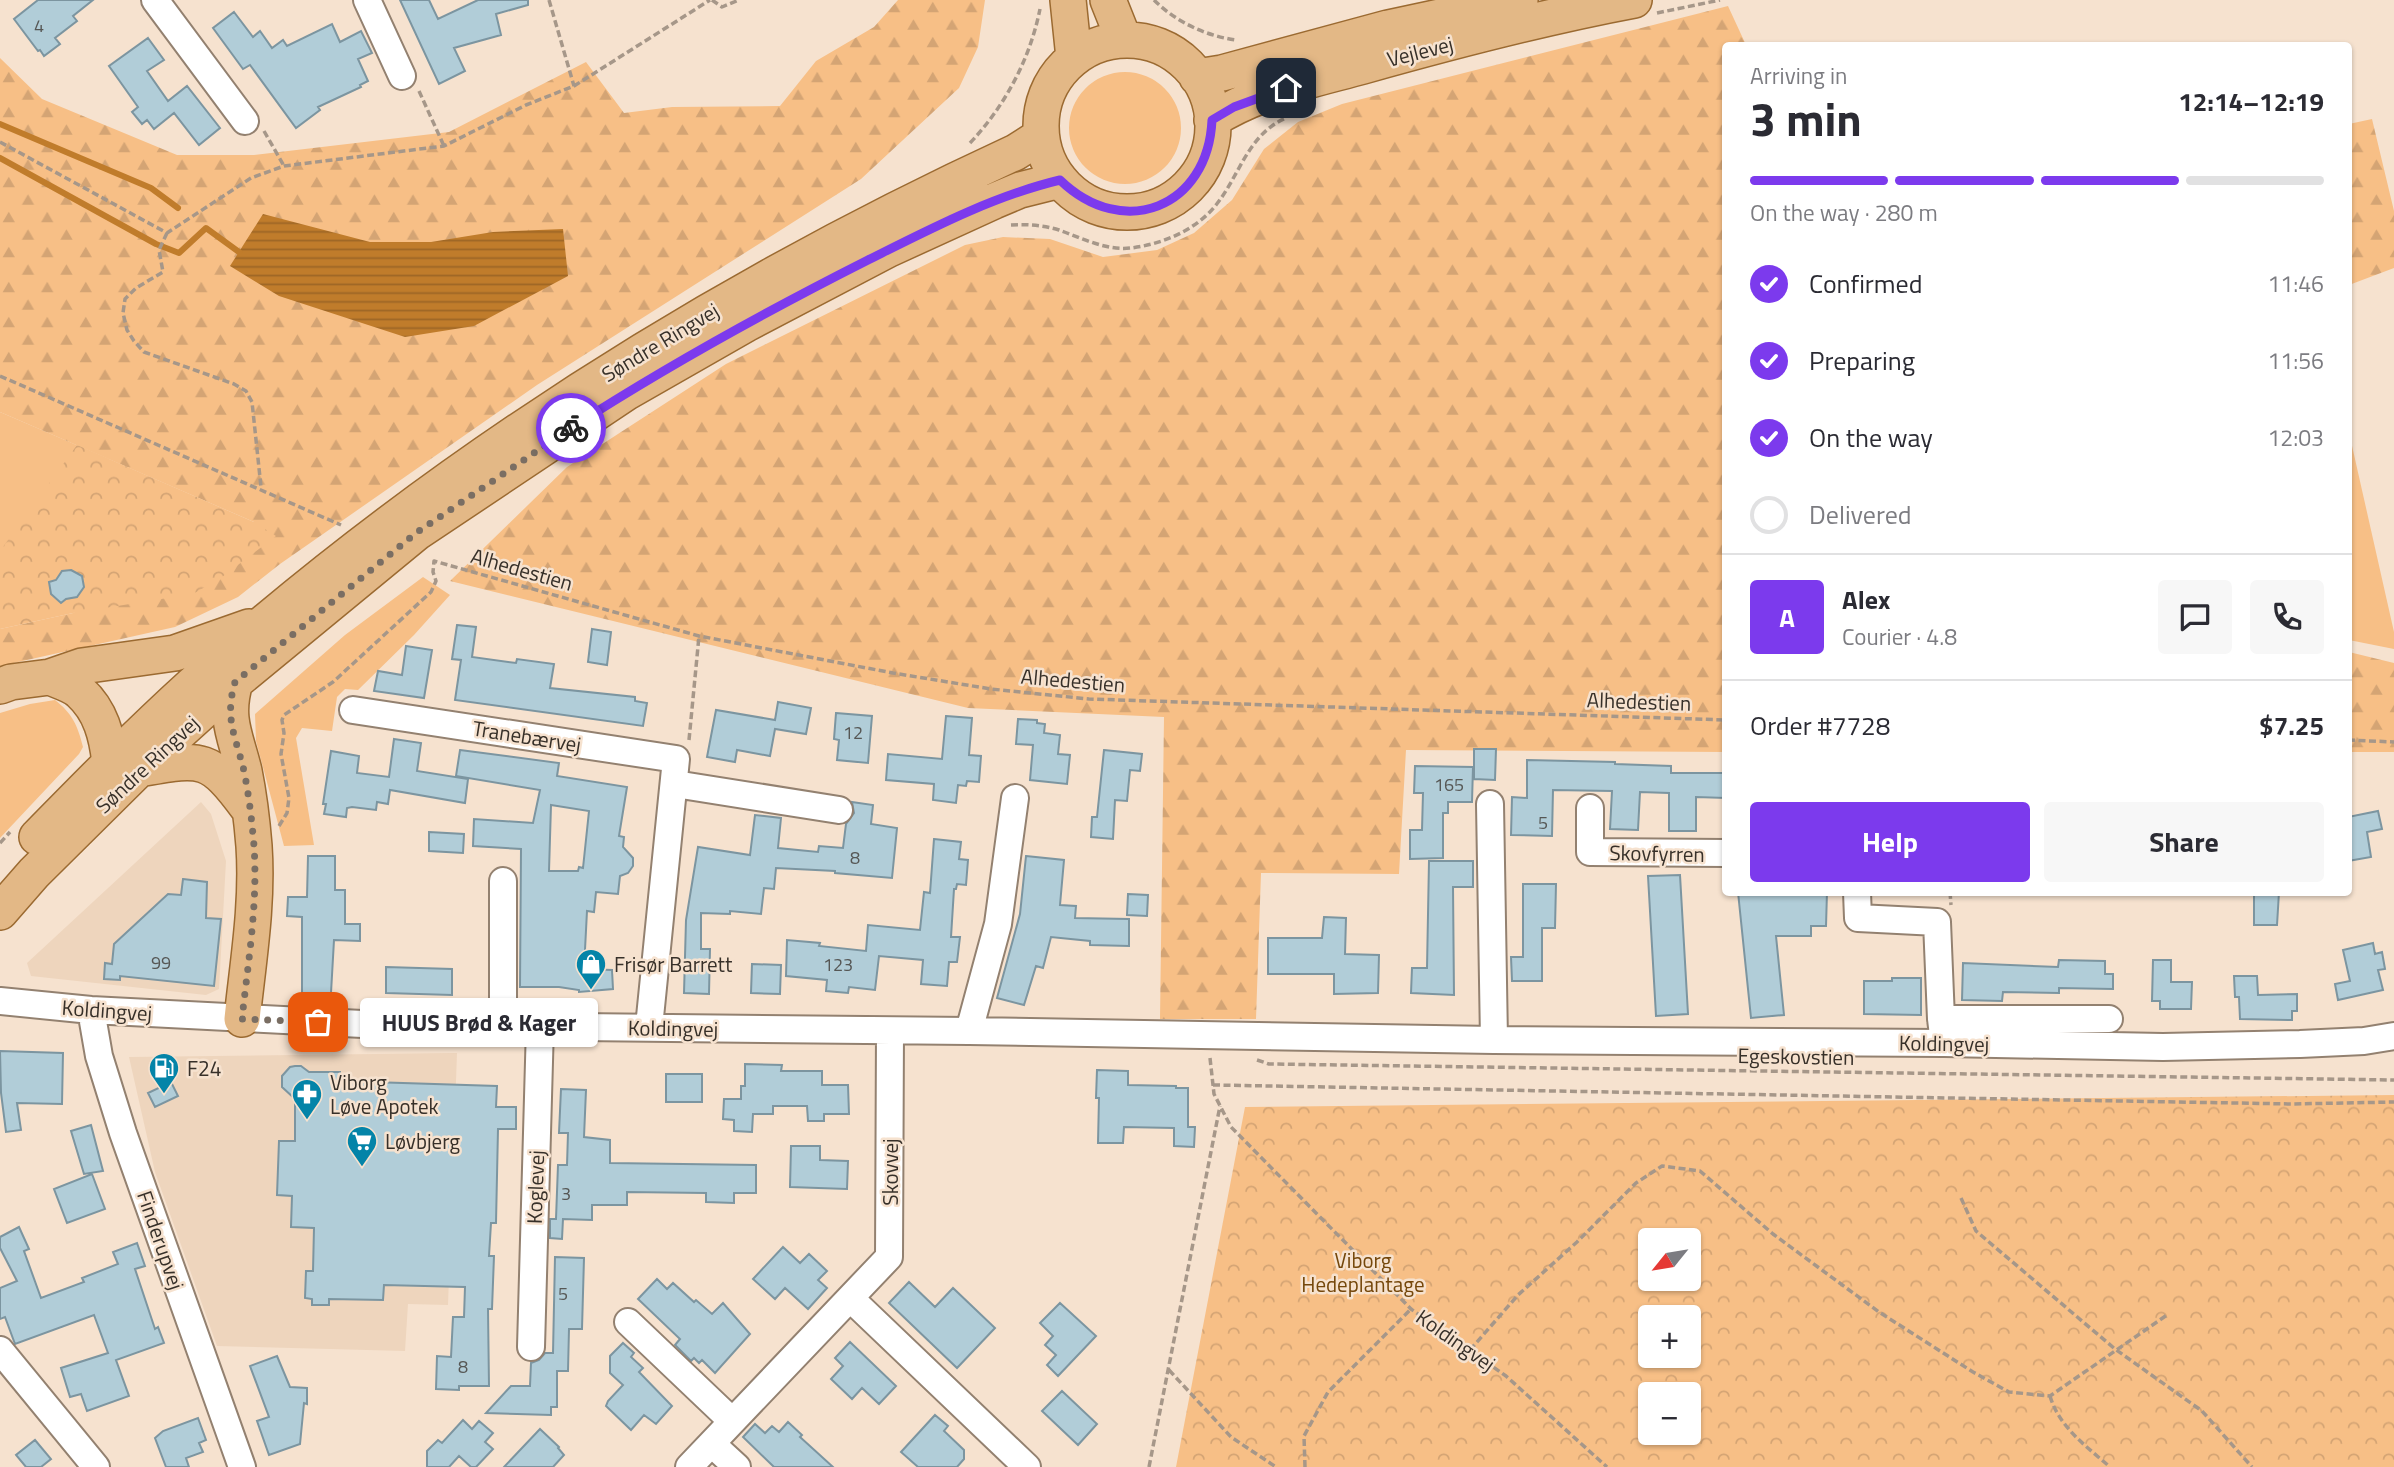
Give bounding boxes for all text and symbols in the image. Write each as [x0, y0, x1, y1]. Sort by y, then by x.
house number: 4 [34, 12, 44, 39]
street label: Vejlevej [1384, 27, 1456, 75]
pin [1256, 58, 1316, 118]
text: Arriving in [1750, 58, 1847, 93]
icon: home [1267, 69, 1305, 107]
text: 12:14–12:19 [2178, 82, 2324, 121]
text: 3 min [1750, 84, 1862, 154]
text: On the way · 280 m [1750, 195, 1938, 230]
text: Confirmed [1809, 264, 1923, 303]
icon: check [1750, 265, 1788, 303]
text: 11:46 [2267, 266, 2324, 301]
street label: Søndre Ringvej [595, 294, 725, 390]
text: Preparing [1809, 341, 1915, 380]
icon: check [1750, 342, 1788, 380]
text: 11:56 [2267, 343, 2324, 378]
courier [536, 393, 606, 463]
icon: bike [552, 409, 590, 447]
text: On the way [1809, 418, 1933, 457]
icon: check [1750, 419, 1788, 457]
text: 12:03 [2267, 420, 2324, 455]
text: Delivered [1809, 495, 1912, 534]
street label: Alhedestien [467, 539, 577, 599]
text: Alex [1842, 580, 1890, 619]
button: chat [2158, 580, 2232, 654]
button: phone [2250, 580, 2324, 654]
text: A [1779, 598, 1795, 637]
text: Courier · 4.8 [1842, 619, 1957, 654]
street label: Alhedestien [1020, 660, 1126, 700]
street label: Alhedestien [1586, 683, 1692, 719]
text: Order #7728 [1750, 706, 1890, 745]
text: $7.25 [2259, 706, 2324, 745]
street label: Søndre Ringvej [88, 707, 206, 821]
street label: Tranebærvej [471, 712, 583, 760]
house number: 12 [843, 719, 863, 746]
house number: 165 [1434, 771, 1464, 798]
button: Help [1750, 802, 2030, 882]
button: Share [2044, 802, 2324, 882]
house number: 5 [1538, 809, 1548, 836]
street label: Skovfyrren [1609, 836, 1705, 870]
house number: 8 [850, 844, 860, 871]
shop icon: Frisør Barrett [574, 947, 608, 991]
place label: Frisør Barrett [614, 948, 733, 980]
house number: 99 [151, 949, 171, 976]
house number: 123 [823, 951, 853, 978]
street label: Koldingvej [61, 991, 153, 1029]
pin [288, 992, 348, 1052]
callout: HUUS Brød & Kager [360, 998, 598, 1046]
icon: bag [299, 1003, 337, 1041]
text: HUUS Brød & Kager [382, 1005, 576, 1040]
street label: Koldingvej [627, 1011, 719, 1045]
street label: Koldingvej [1898, 1026, 1990, 1060]
street label: Egeskovstien [1737, 1039, 1855, 1073]
fuel station icon: F24 [147, 1051, 181, 1095]
place label: F24 [187, 1052, 222, 1084]
place label: Viborg Løve Apotek [330, 1066, 439, 1122]
pharmacy icon: Viborg Løve Apotek [290, 1077, 324, 1121]
supermarket icon: Løvbjerg [345, 1124, 379, 1168]
place label: Løvbjerg [385, 1125, 460, 1157]
street label: Skovvej [874, 1138, 906, 1206]
street label: Koglevej [518, 1150, 552, 1224]
house number: 3 [561, 1180, 571, 1207]
street label: Finderupvej [129, 1186, 193, 1294]
north arrow [1638, 1228, 1701, 1292]
map controls [1638, 1228, 1701, 1445]
park label: Viborg Hedeplantage [1301, 1244, 1425, 1300]
house number: 5 [558, 1280, 568, 1307]
street label: Koldingvej [1410, 1301, 1502, 1379]
button: + [1638, 1305, 1701, 1368]
house number: 8 [458, 1353, 468, 1380]
button: − [1638, 1382, 1701, 1445]

